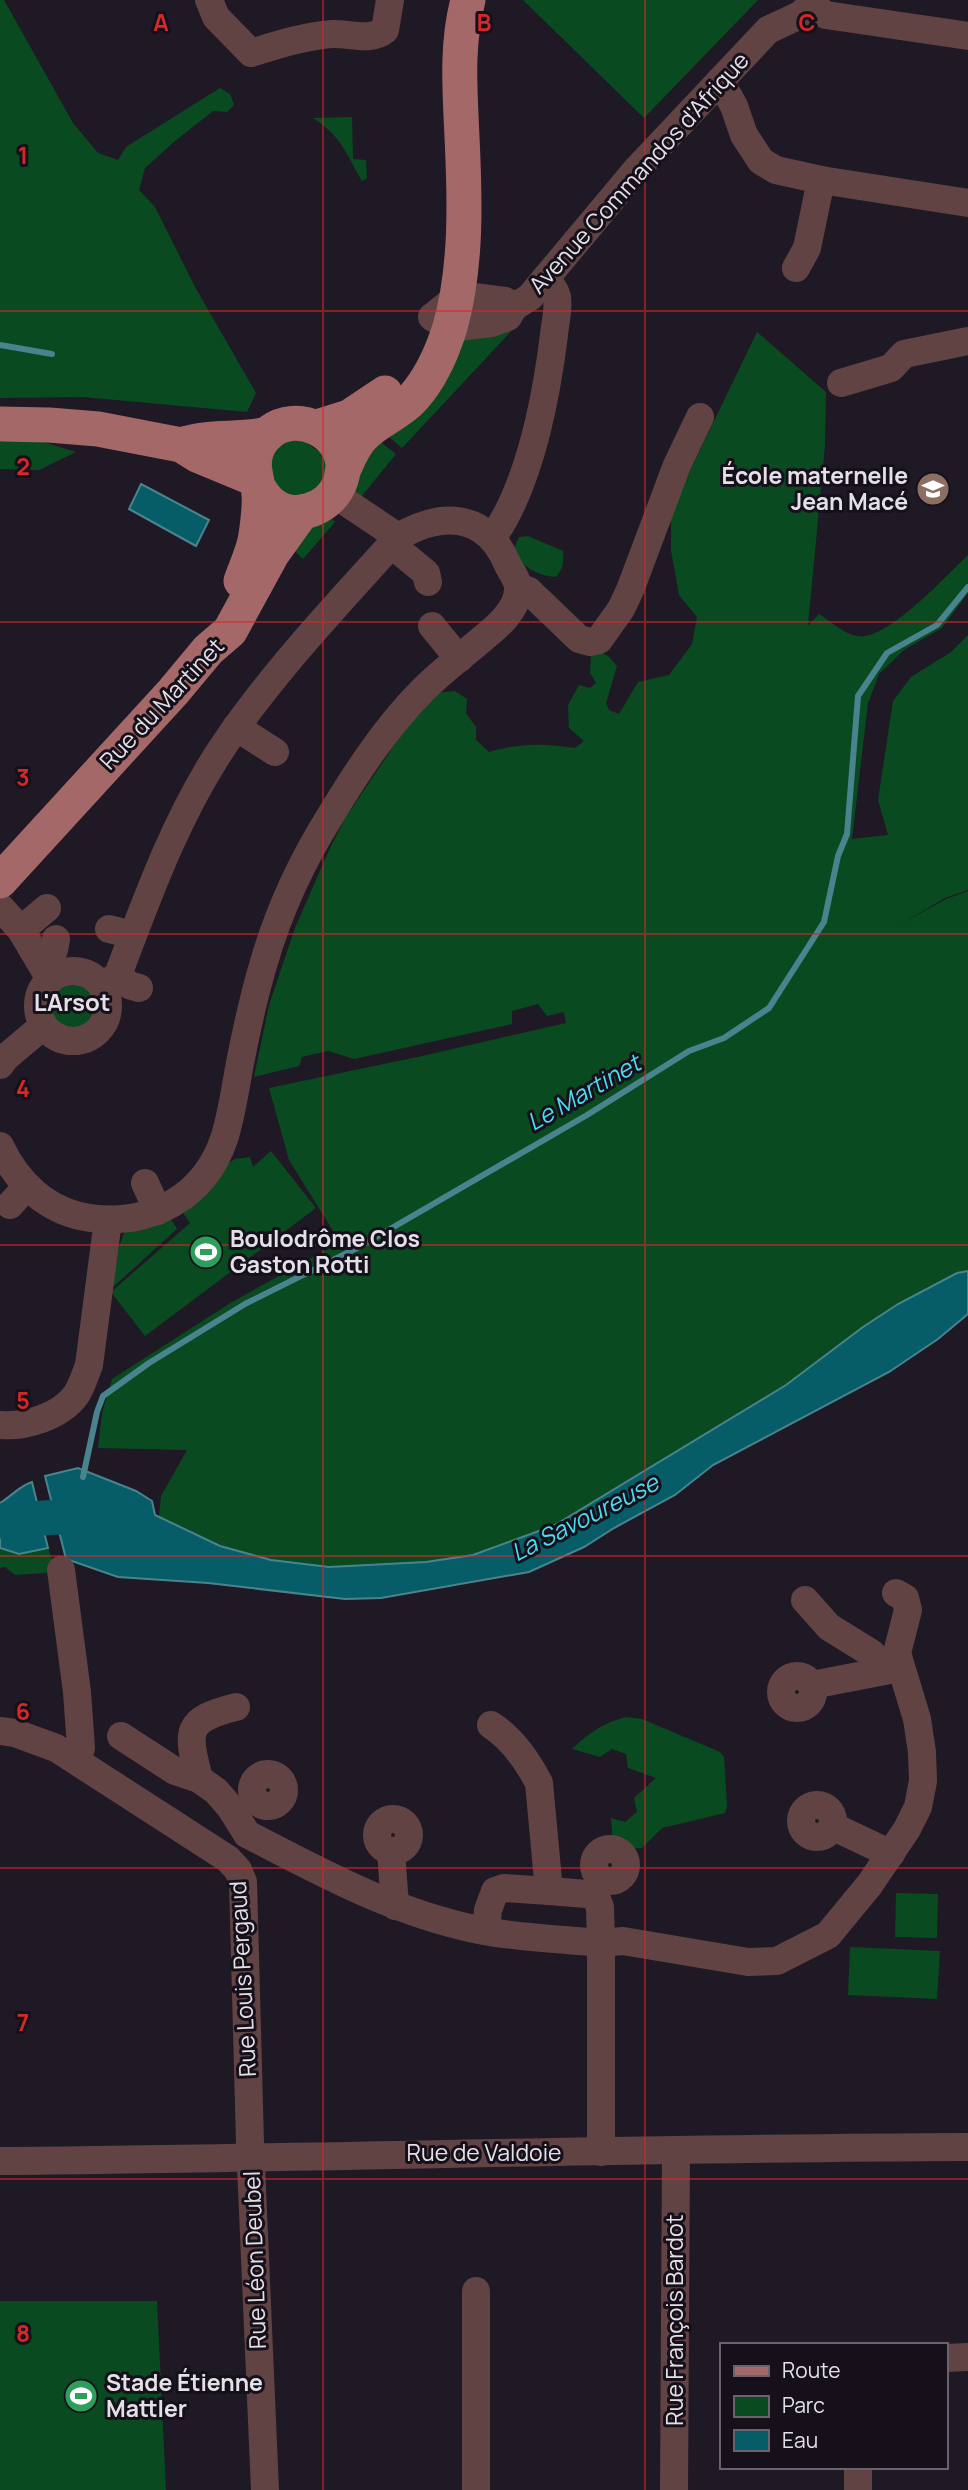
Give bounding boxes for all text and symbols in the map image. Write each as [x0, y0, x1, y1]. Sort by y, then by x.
text: A [153, 6, 169, 38]
text: B [477, 6, 491, 38]
text: C [799, 6, 816, 38]
street label: Avenue Commandos d'Afrique [521, 45, 755, 300]
text: 1 [18, 139, 28, 171]
text: 2 [16, 450, 30, 482]
place label: École maternelle Jean Macé [721, 459, 908, 517]
school or university icon: École maternelle Jean Macé [914, 470, 952, 508]
street label: Rue du Martinet [92, 630, 231, 776]
text: 3 [16, 761, 30, 793]
district label: L'Arsot [34, 985, 110, 1018]
water label: Le Martinet [520, 1045, 648, 1138]
text: 4 [16, 1072, 30, 1104]
place label: Boulodrôme Clos Gaston Rotti [230, 1222, 420, 1280]
sports icon: Boulodrôme Clos Gaston Rotti [187, 1233, 225, 1271]
text: 5 [16, 1384, 30, 1416]
water label: La Savoureuse [505, 1464, 666, 1568]
text: 6 [16, 1695, 30, 1727]
street label: Rue Louis Pergaud [221, 1880, 263, 2078]
text: 7 [17, 2006, 29, 2038]
street label: Rue de Valdoie [407, 2136, 561, 2168]
street label: Rue Léon Deubel [235, 2170, 273, 2350]
street label: Rue François Bardot [658, 2214, 690, 2426]
text: 8 [16, 2317, 30, 2349]
legend [720, 2343, 947, 2469]
text: Route [782, 2356, 840, 2384]
place label: Stade Étienne Mattler [106, 2366, 263, 2424]
sports icon: Stade Étienne Mattler [62, 2377, 100, 2415]
text: Parc [782, 2391, 825, 2419]
text: Eau [782, 2426, 818, 2454]

